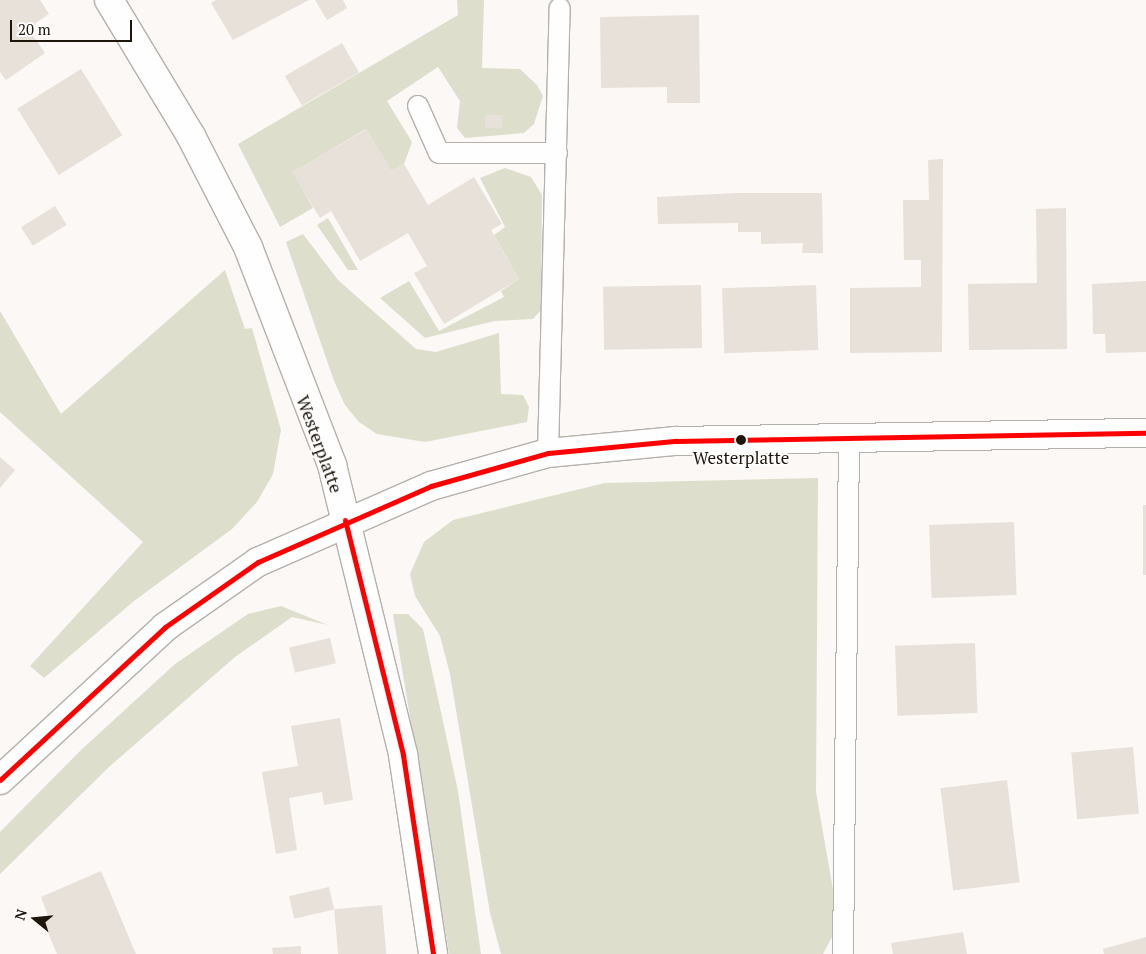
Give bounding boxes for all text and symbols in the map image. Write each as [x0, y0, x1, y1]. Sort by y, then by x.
scale bar [12, 10, 135, 42]
text: 20 m [18, 19, 51, 39]
street label: Westerplatte [292, 392, 348, 496]
marker: Westerplatte [736, 435, 746, 445]
place label: Westerplatte [693, 448, 789, 468]
north arrow [10, 894, 60, 944]
text: N [10, 907, 31, 922]

